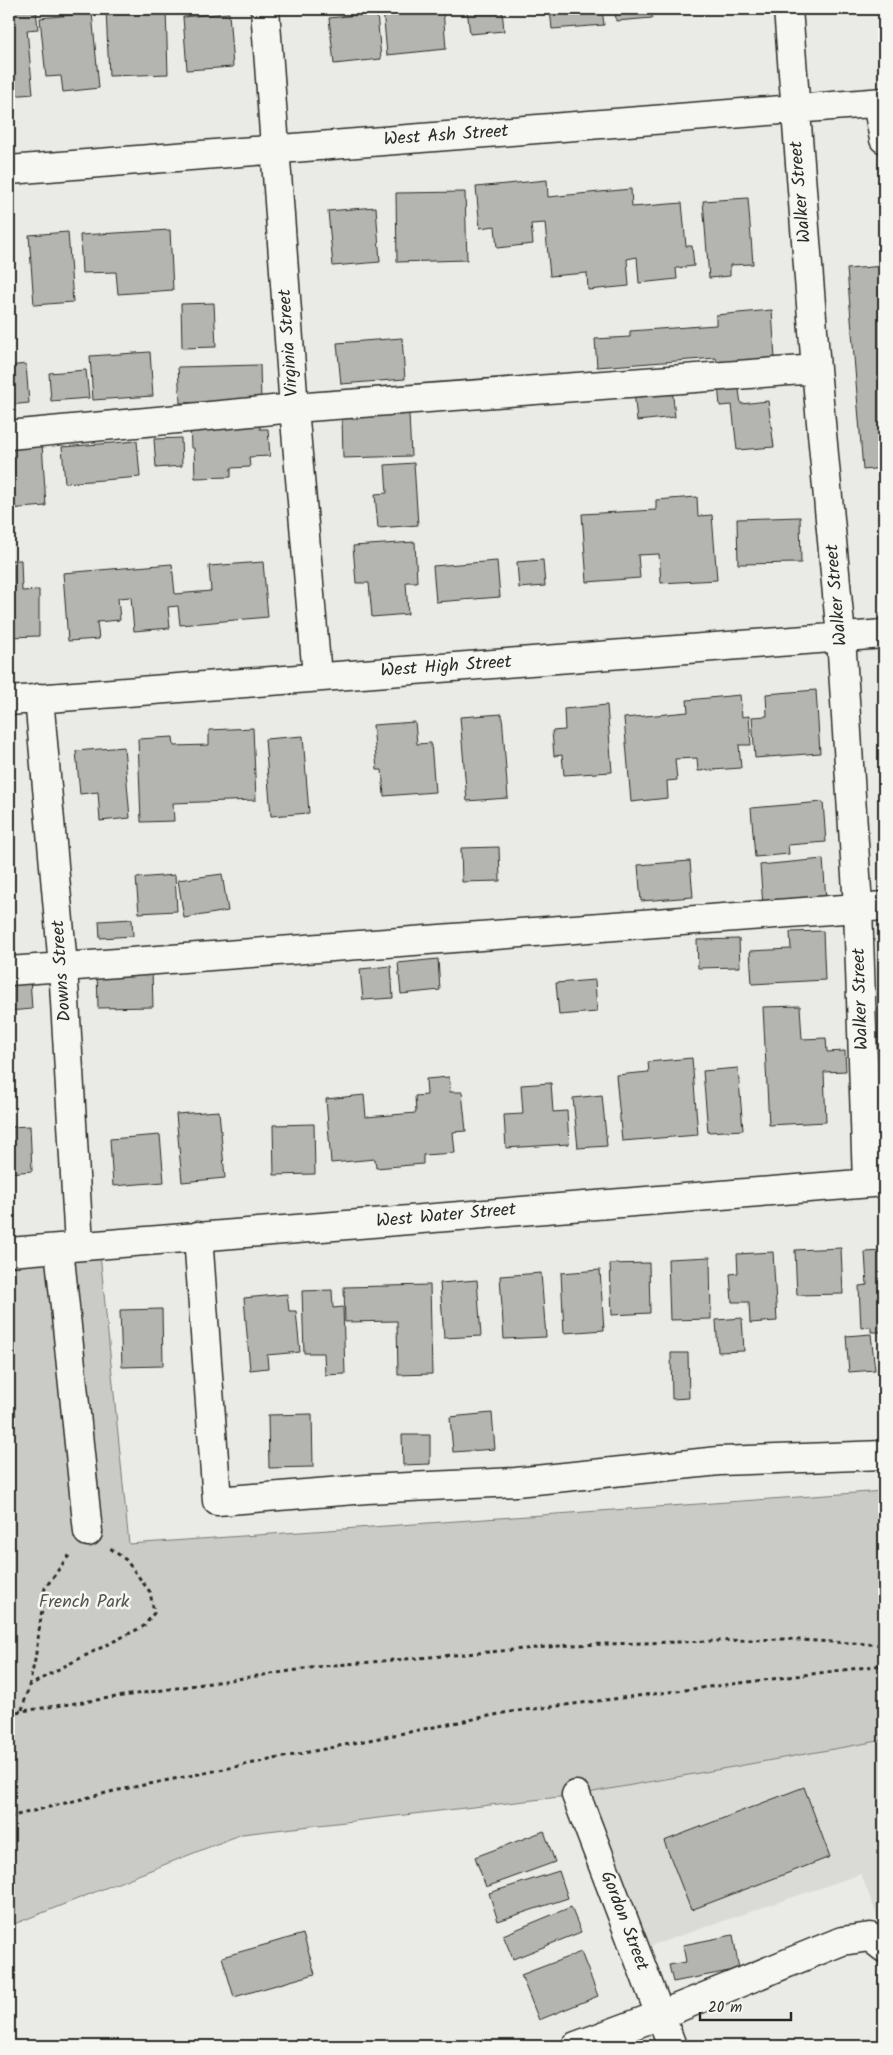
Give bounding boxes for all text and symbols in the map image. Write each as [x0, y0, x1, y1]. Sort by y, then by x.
street label: West Ash Street [383, 117, 510, 155]
street label: Walker Street [782, 139, 820, 244]
street label: Virginia Street [271, 287, 307, 398]
street label: Walker Street [818, 542, 856, 647]
street label: West High Street [379, 648, 514, 686]
street label: Downs Street [44, 918, 80, 1023]
street label: Walker Street [845, 946, 877, 1051]
street label: West Water Street [375, 1195, 518, 1237]
park label: French Park [39, 1588, 130, 1617]
street label: Gordon Street [592, 1867, 657, 1976]
scale bar [700, 1990, 792, 2022]
text: 20 m [708, 1996, 742, 2020]

